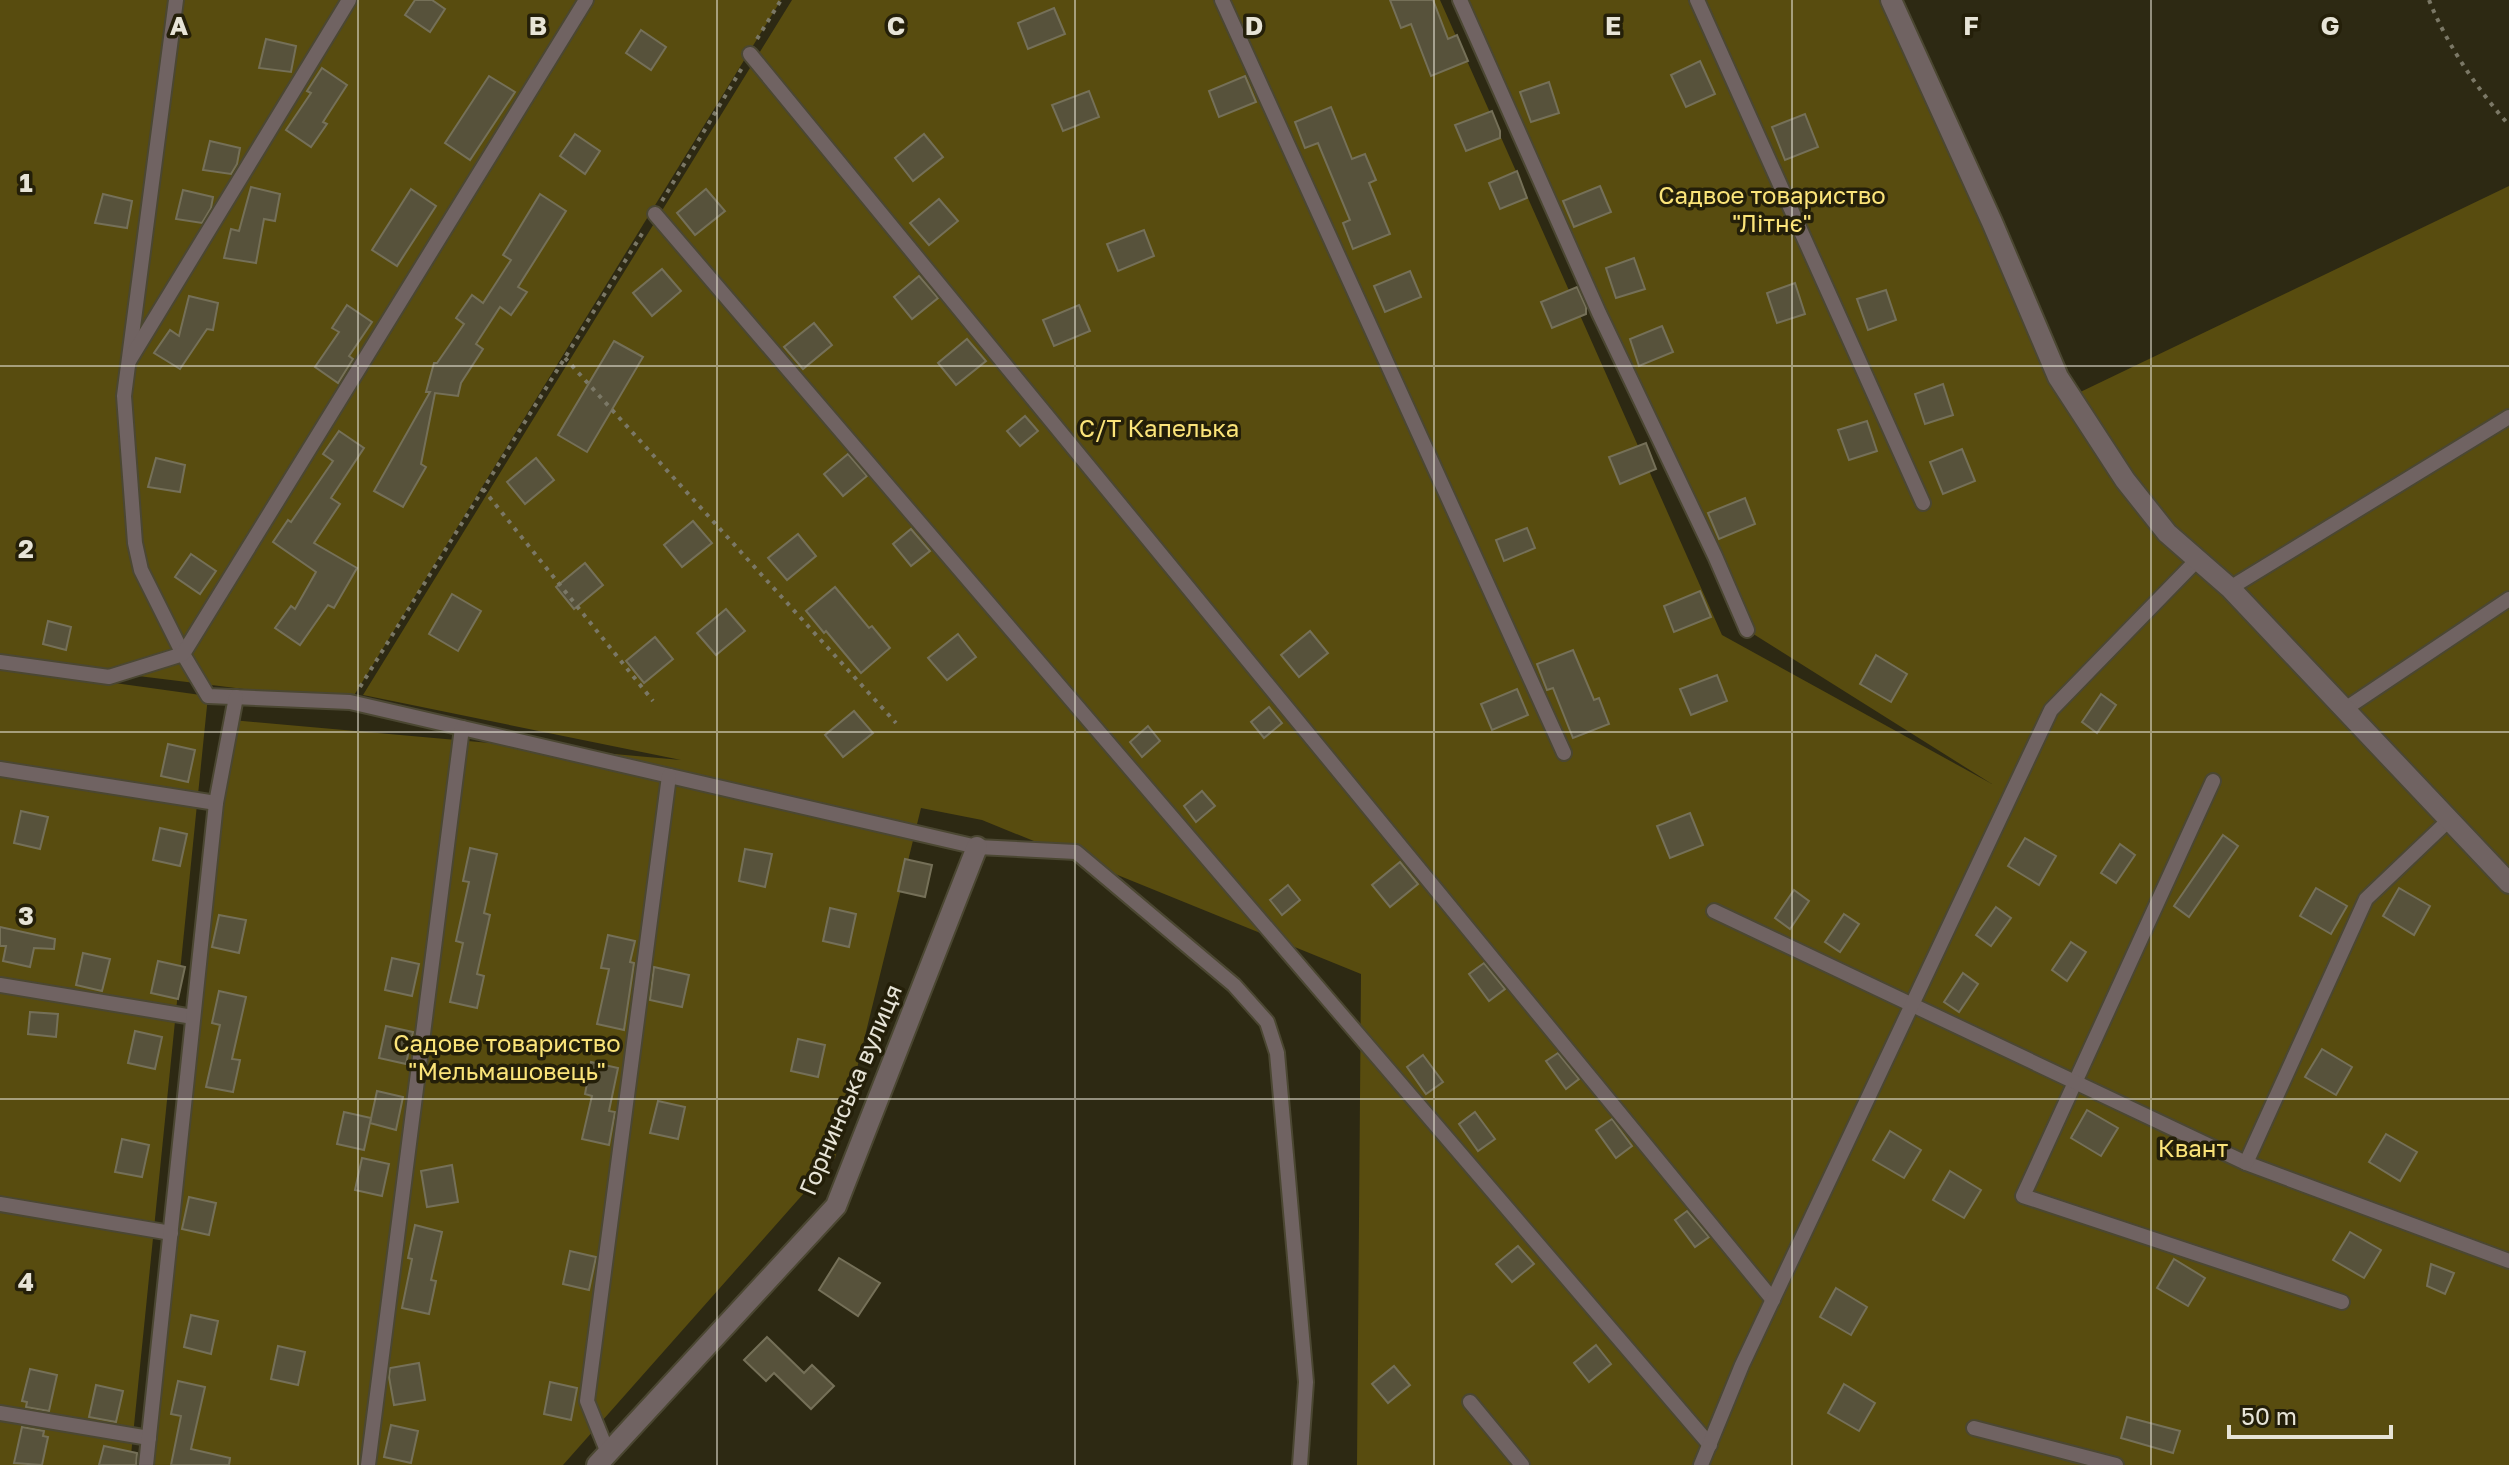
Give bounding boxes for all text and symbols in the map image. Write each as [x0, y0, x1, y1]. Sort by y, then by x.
text: A [170, 10, 189, 41]
text: B [529, 10, 547, 41]
text: C [887, 10, 905, 41]
text: D [1245, 10, 1263, 41]
text: E [1605, 10, 1621, 41]
text: F [1963, 10, 1979, 41]
text: G [2320, 10, 2340, 41]
text: 1 [19, 167, 33, 198]
park label: Садвое товариство "Літнє" [1658, 180, 1886, 237]
park label: С/Т Капелька [1079, 413, 1239, 442]
text: 2 [18, 533, 34, 564]
text: 3 [18, 900, 34, 931]
street label: Горнинська вулиця [792, 980, 907, 1199]
park label: Садове товариство "Мельмашовець" [393, 1028, 621, 1085]
park label: Квант [2158, 1133, 2228, 1162]
text: 4 [18, 1266, 34, 1297]
scale bar [2229, 1389, 2391, 1439]
text: 50 m [2241, 1401, 2297, 1430]

